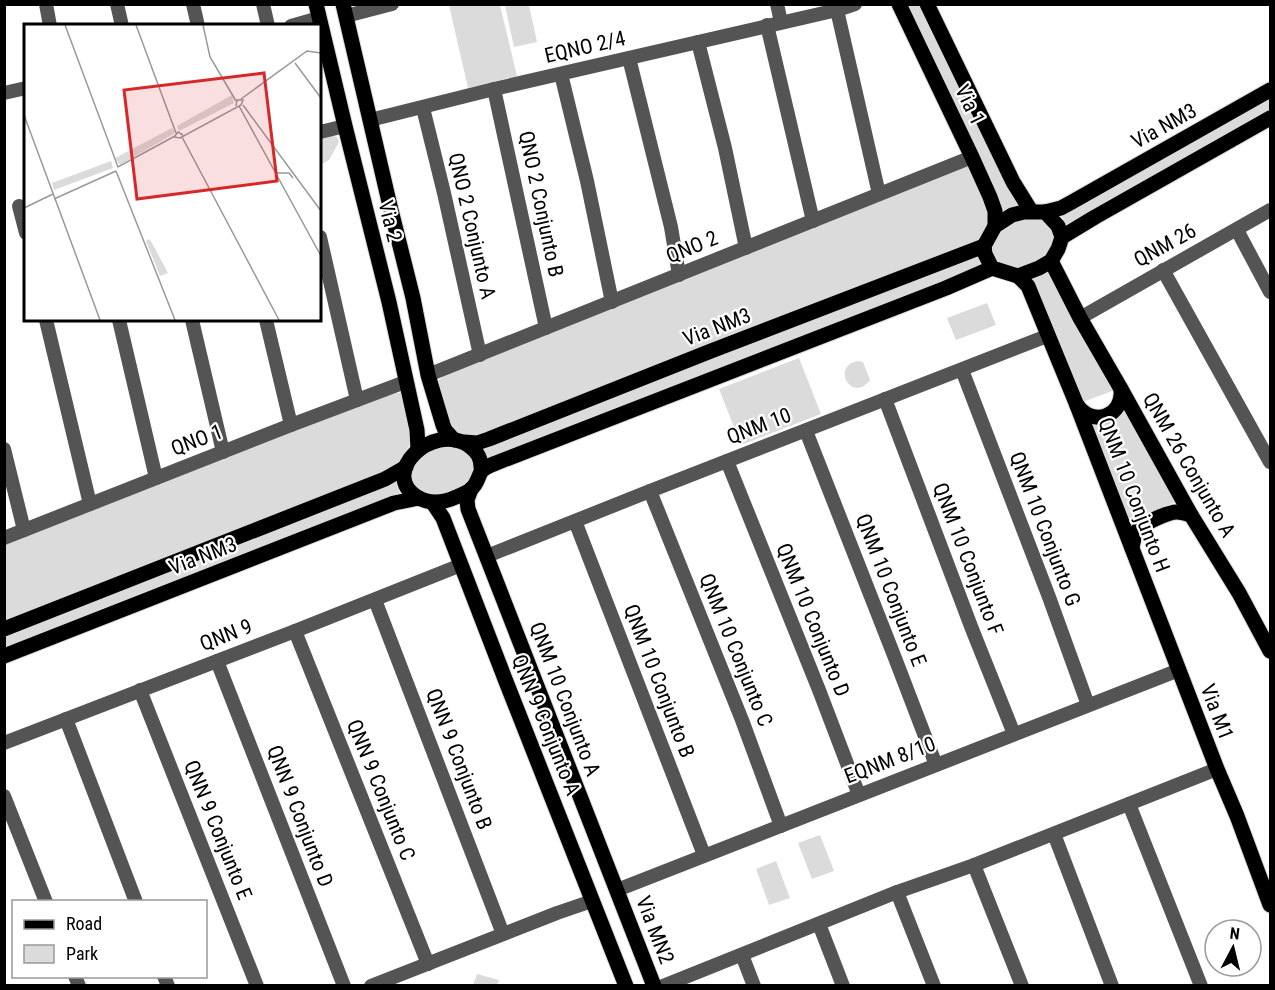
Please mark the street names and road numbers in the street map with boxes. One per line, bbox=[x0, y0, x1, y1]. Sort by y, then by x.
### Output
street label: EQNO 2/4 bbox=[542, 26, 628, 68]
street label: Via 1 bbox=[950, 81, 990, 129]
street label: Via NM3 bbox=[1127, 98, 1201, 154]
street label: QNO 2 Conjunto B bbox=[514, 129, 568, 279]
street label: QNO 2 Conjunto A bbox=[444, 151, 500, 301]
street label: Via 2 bbox=[373, 198, 407, 244]
street label: QNM 26 bbox=[1130, 218, 1200, 272]
street label: QNO 2 bbox=[663, 226, 721, 268]
street label: Via NM3 bbox=[680, 303, 754, 351]
street label: QNM 26 Conjunto A bbox=[1138, 388, 1240, 542]
street label: QNM 10 bbox=[723, 403, 795, 449]
street label: QNM 10 Conjunto H bbox=[1093, 414, 1175, 576]
street label: QNO 1 bbox=[168, 419, 226, 461]
street label: QNM 10 Conjunto G bbox=[1005, 448, 1085, 610]
street label: QNM 10 Conjunto F bbox=[928, 480, 1008, 638]
street label: QNM 10 Conjunto E bbox=[851, 510, 931, 670]
street label: Via NM3 bbox=[166, 532, 240, 580]
street label: QNM 10 Conjunto D bbox=[771, 540, 855, 700]
street label: QNM 10 Conjunto C bbox=[694, 570, 778, 730]
street label: QNM 10 Conjunto B bbox=[619, 601, 699, 761]
street label: QNN 9 bbox=[197, 614, 255, 656]
street label: QNM 10 Conjunto A bbox=[525, 619, 605, 779]
street label: QNN 9 Conjunto A bbox=[507, 651, 585, 799]
street label: Via M1 bbox=[1195, 681, 1239, 743]
street label: QNN 9 Conjunto B bbox=[421, 685, 497, 833]
street label: QNN 9 Conjunto C bbox=[342, 716, 420, 864]
street label: EQNM 8/10 bbox=[841, 732, 939, 788]
street label: QNN 9 Conjunto D bbox=[262, 742, 338, 890]
street label: QNN 9 Conjunto E bbox=[179, 757, 257, 903]
street label: Via MN2 bbox=[631, 893, 679, 967]

